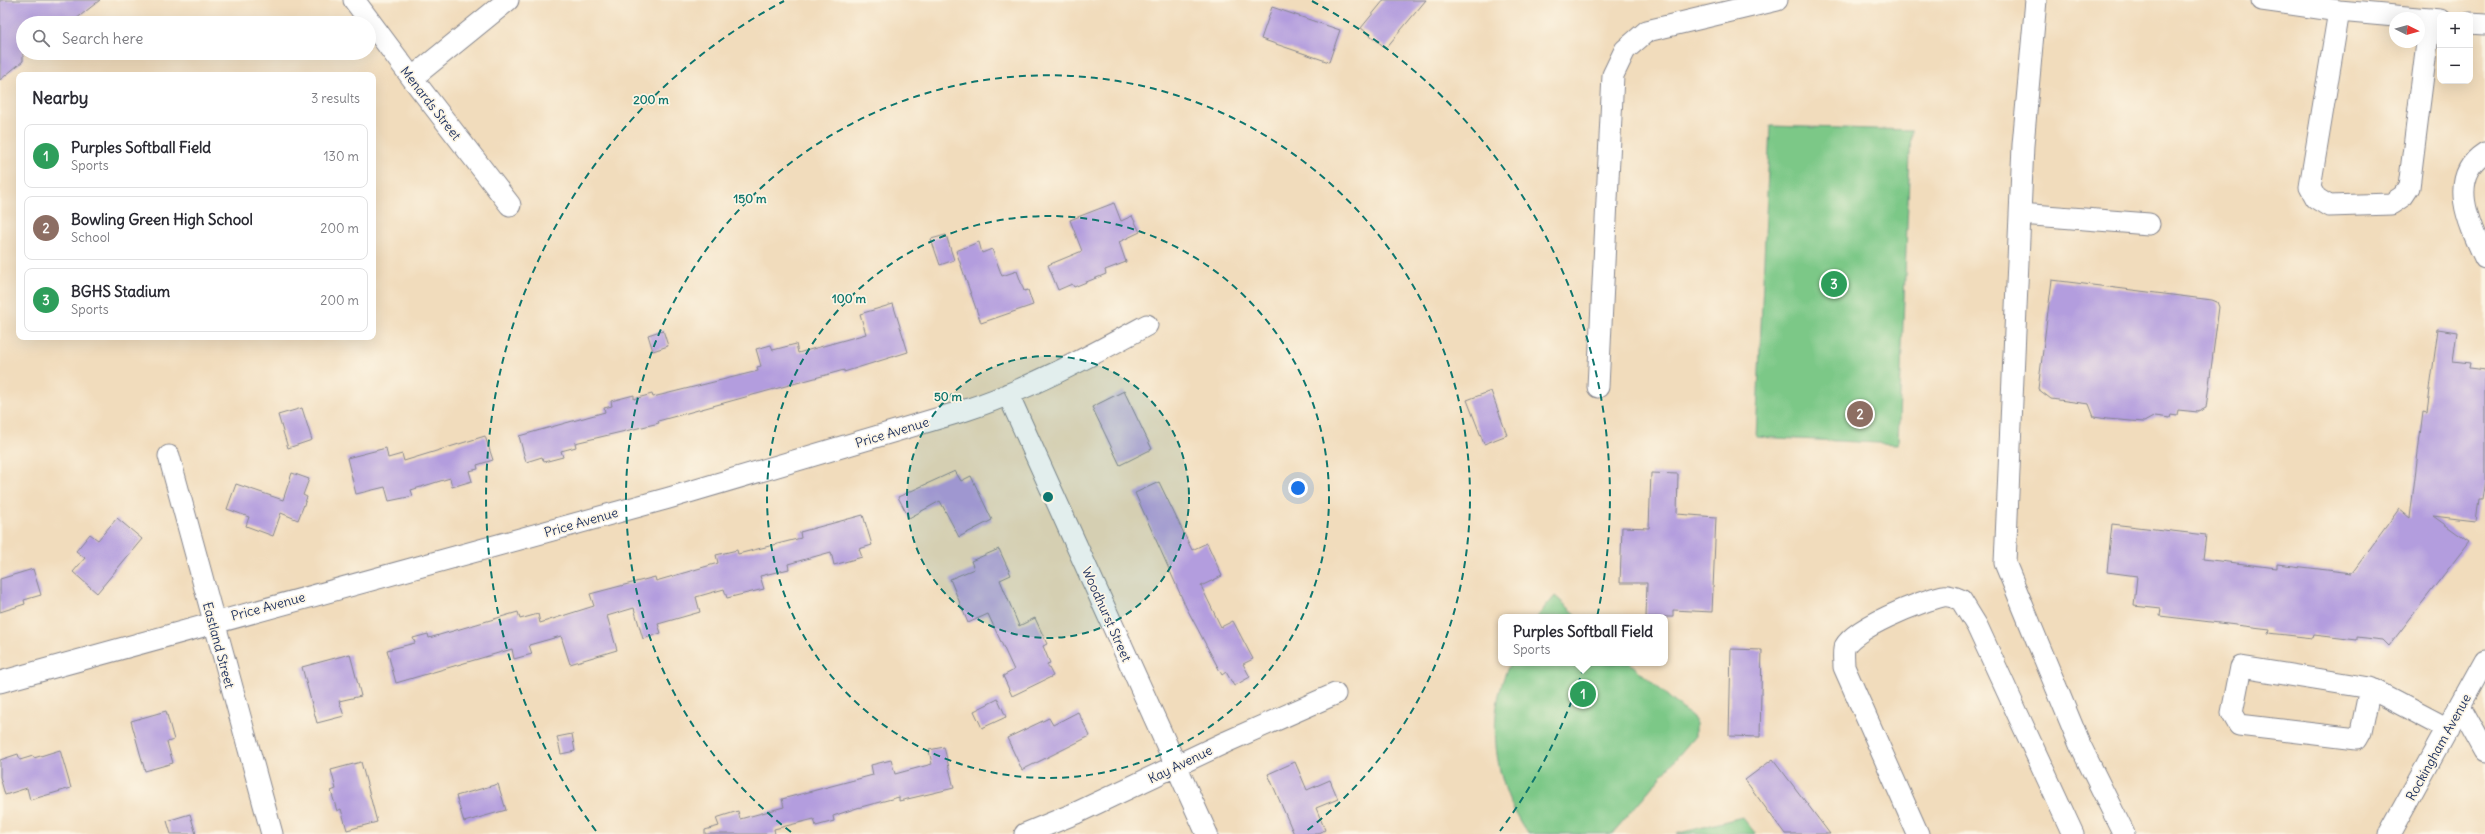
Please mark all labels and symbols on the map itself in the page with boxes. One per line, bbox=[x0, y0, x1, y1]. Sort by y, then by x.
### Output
north arrow bbox=[2389, 12, 2425, 48]
street label: Menards Street bbox=[397, 63, 465, 144]
text: 200 m bbox=[633, 92, 669, 107]
text: 150 m bbox=[734, 191, 767, 206]
pin: 3 bbox=[1821, 269, 1847, 299]
text: 100 m bbox=[832, 291, 866, 306]
text: 50 m bbox=[934, 389, 963, 404]
pin: 2 bbox=[1847, 399, 1873, 429]
street label: Price Avenue bbox=[853, 413, 931, 452]
your location bbox=[1288, 478, 1308, 498]
centre of rings bbox=[1041, 490, 1055, 504]
street label: Price Avenue bbox=[542, 504, 620, 541]
street label: Woodhurst Street bbox=[1078, 564, 1135, 665]
street label: Price Avenue bbox=[229, 588, 307, 625]
street label: Eastland Street bbox=[199, 600, 238, 691]
pin: 1 bbox=[1570, 679, 1596, 709]
street label: Rockingham Avenue bbox=[2402, 691, 2475, 804]
street label: Kay Avenue bbox=[1145, 742, 1215, 787]

